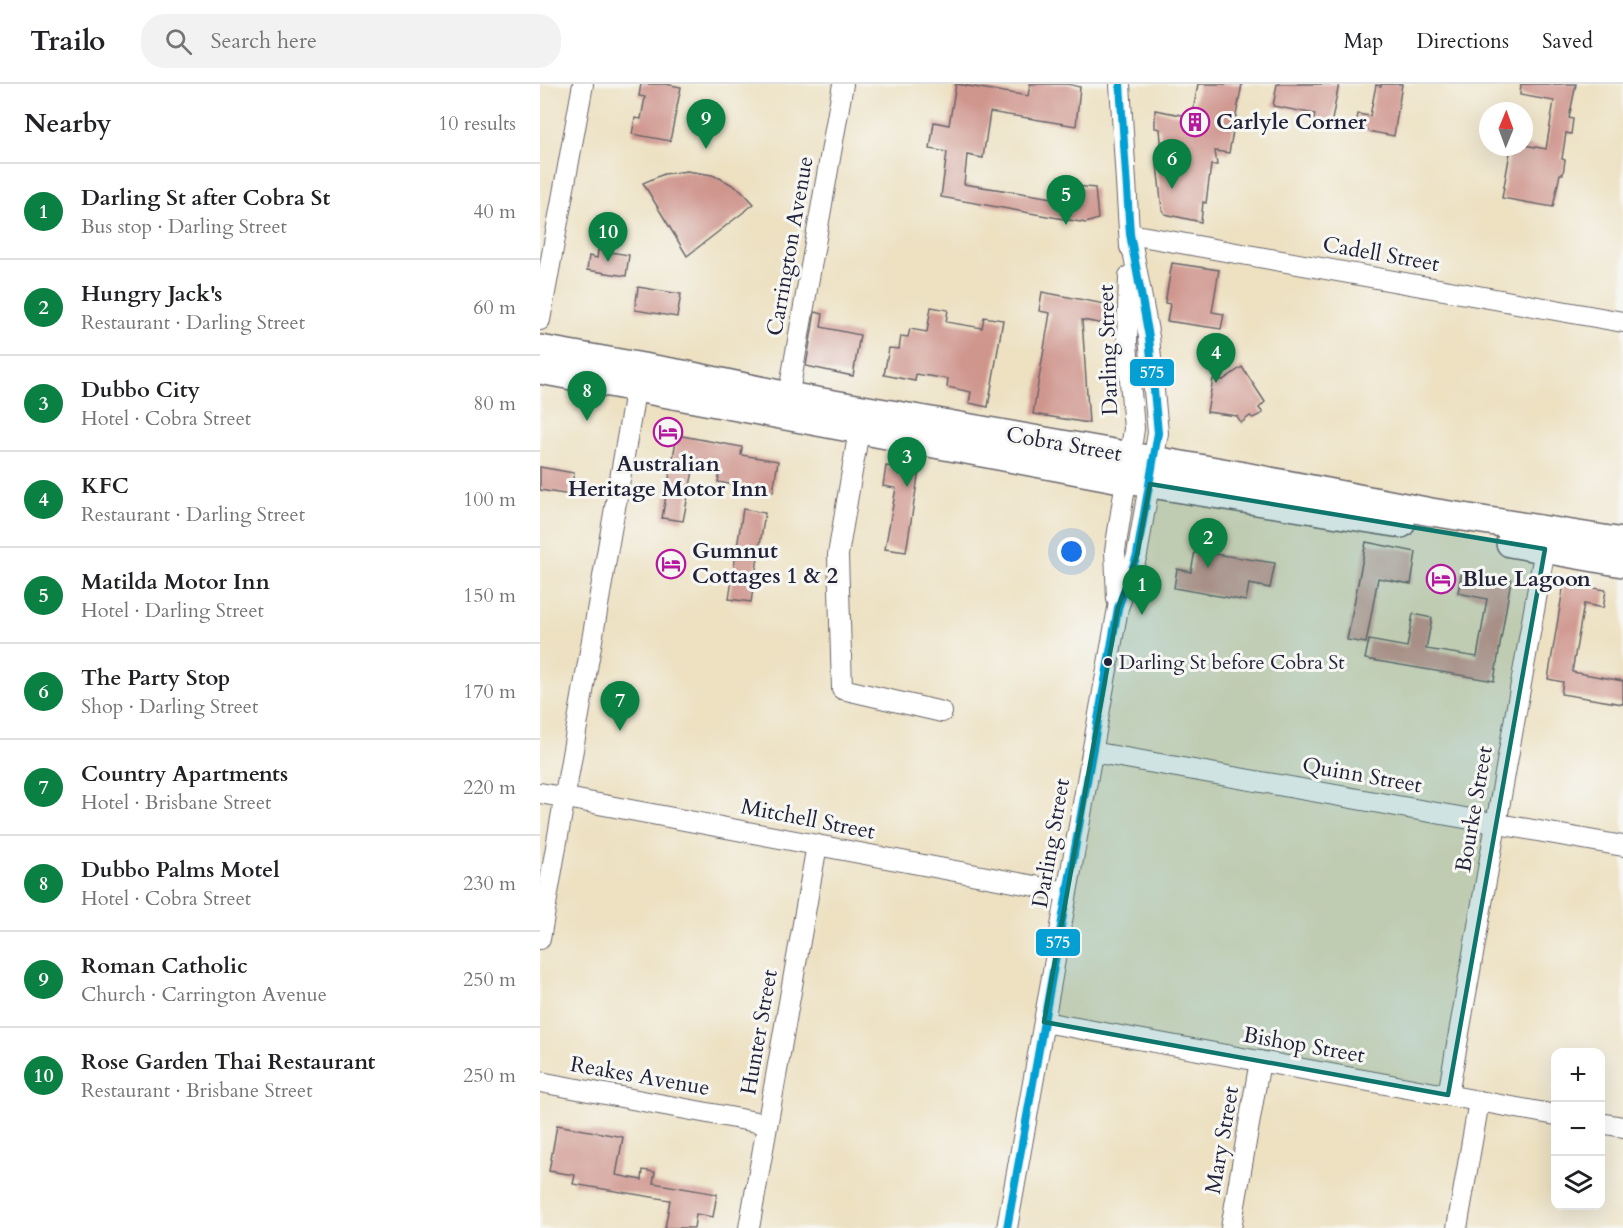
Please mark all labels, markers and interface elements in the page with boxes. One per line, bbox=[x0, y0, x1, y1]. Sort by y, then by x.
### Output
search box bbox=[141, 14, 561, 68]
text: Trailo bbox=[30, 22, 105, 60]
icon: search bbox=[162, 25, 195, 58]
text: Search here bbox=[210, 26, 317, 56]
text: Map bbox=[1343, 27, 1383, 56]
text: Directions bbox=[1416, 27, 1509, 56]
text: Saved bbox=[1542, 27, 1593, 56]
pin: 9 bbox=[686, 100, 726, 149]
north arrow bbox=[1479, 102, 1533, 156]
text: Nearby bbox=[24, 106, 112, 141]
building icon: Carlyle Corner bbox=[1179, 106, 1211, 138]
place label: Carlyle Corner bbox=[1216, 107, 1367, 137]
text: 10 results bbox=[438, 110, 516, 137]
pin: 6 bbox=[1152, 140, 1192, 189]
street label: Carrington Avenue bbox=[759, 154, 821, 338]
pin: 5 bbox=[1046, 176, 1086, 225]
text: Darling St after Cobra St bbox=[81, 183, 330, 213]
text: 1 bbox=[38, 198, 49, 225]
text: 40 m bbox=[473, 198, 516, 225]
pin: 10 bbox=[588, 212, 628, 262]
text: Bus stop · Darling Street bbox=[81, 213, 287, 240]
street label: Cadell Street bbox=[1320, 229, 1442, 279]
text: Hungry Jack's bbox=[81, 279, 222, 309]
street label: Darling Street bbox=[1091, 284, 1125, 416]
text: 2 bbox=[38, 294, 49, 321]
text: 60 m bbox=[473, 294, 516, 321]
text: Restaurant · Darling Street bbox=[81, 309, 305, 336]
pin: 4 bbox=[1196, 334, 1236, 383]
line badge: 575 bbox=[1129, 358, 1175, 387]
text: 575 bbox=[1140, 362, 1164, 384]
pin: 8 bbox=[568, 372, 606, 421]
text: Dubbo City bbox=[81, 375, 200, 405]
text: 3 bbox=[38, 390, 49, 417]
text: 80 m bbox=[473, 390, 516, 417]
text: Hotel · Cobra Street bbox=[81, 405, 251, 432]
hotel icon: Australian Heritage Motor Inn bbox=[652, 416, 684, 448]
street label: Cobra Street bbox=[1004, 419, 1124, 469]
pin: 3 bbox=[888, 438, 926, 487]
place label: Australian Heritage Motor Inn bbox=[568, 449, 768, 504]
text: KFC bbox=[81, 471, 129, 501]
text: 4 bbox=[38, 486, 49, 513]
text: 100 m bbox=[463, 486, 516, 513]
text: Restaurant · Darling Street bbox=[81, 501, 305, 528]
pin: 2 bbox=[1188, 518, 1228, 568]
place label: Gumnut Cottages 1 & 2 bbox=[692, 536, 838, 591]
your location bbox=[1057, 537, 1086, 566]
hotel icon: Gumnut Cottages 1 & 2 bbox=[655, 548, 687, 580]
hotel icon: Blue Lagoon bbox=[1425, 563, 1457, 595]
place label: Blue Lagoon bbox=[1462, 564, 1591, 594]
pin: 1 bbox=[1122, 566, 1162, 615]
text: Matilda Motor Inn bbox=[81, 567, 270, 597]
text: 5 bbox=[38, 582, 49, 609]
text: 150 m bbox=[463, 582, 516, 609]
text: Hotel · Darling Street bbox=[81, 597, 264, 624]
place label: Darling St before Cobra St bbox=[1119, 649, 1345, 676]
marker: Darling St before Cobra St bbox=[1102, 656, 1114, 668]
text: The Party Stop bbox=[81, 663, 230, 693]
text: 6 bbox=[38, 678, 49, 705]
text: 170 m bbox=[463, 678, 516, 705]
pin: 7 bbox=[600, 682, 640, 731]
text: Shop · Darling Street bbox=[81, 693, 258, 720]
street label: Bourke Street bbox=[1448, 744, 1500, 874]
street label: Quinn Street bbox=[1300, 750, 1424, 800]
text: Country Apartments bbox=[81, 759, 288, 789]
text: 7 bbox=[38, 774, 49, 801]
text: 220 m bbox=[463, 774, 516, 801]
street label: Darling Street bbox=[1025, 776, 1077, 910]
text: Hotel · Brisbane Street bbox=[81, 789, 271, 816]
street label: Mitchell Street bbox=[738, 791, 878, 847]
text: Dubbo Palms Motel bbox=[81, 855, 280, 885]
text: 8 bbox=[38, 870, 49, 897]
text: 230 m bbox=[463, 870, 516, 897]
text: Hotel · Cobra Street bbox=[81, 885, 251, 912]
line badge: 575 bbox=[1035, 928, 1081, 957]
text: 575 bbox=[1046, 932, 1070, 954]
text: Roman Catholic bbox=[81, 951, 248, 981]
text: 9 bbox=[38, 966, 49, 993]
text: 250 m bbox=[463, 966, 516, 993]
street label: Hunter Street bbox=[733, 967, 785, 1097]
text: Church · Carrington Avenue bbox=[81, 981, 327, 1008]
street label: Bishop Street bbox=[1241, 1020, 1367, 1070]
text: Rose Garden Thai Restaurant bbox=[81, 1047, 375, 1077]
map controls bbox=[1551, 1048, 1605, 1210]
button: + bbox=[1551, 1048, 1605, 1102]
street label: Reakes Avenue bbox=[568, 1049, 712, 1103]
text: 10 bbox=[33, 1062, 54, 1089]
text: 250 m bbox=[463, 1062, 516, 1089]
text: Restaurant · Brisbane Street bbox=[81, 1077, 313, 1104]
street label: Mary Street bbox=[1198, 1084, 1246, 1196]
button: − bbox=[1551, 1102, 1605, 1156]
button: layers bbox=[1551, 1156, 1605, 1210]

